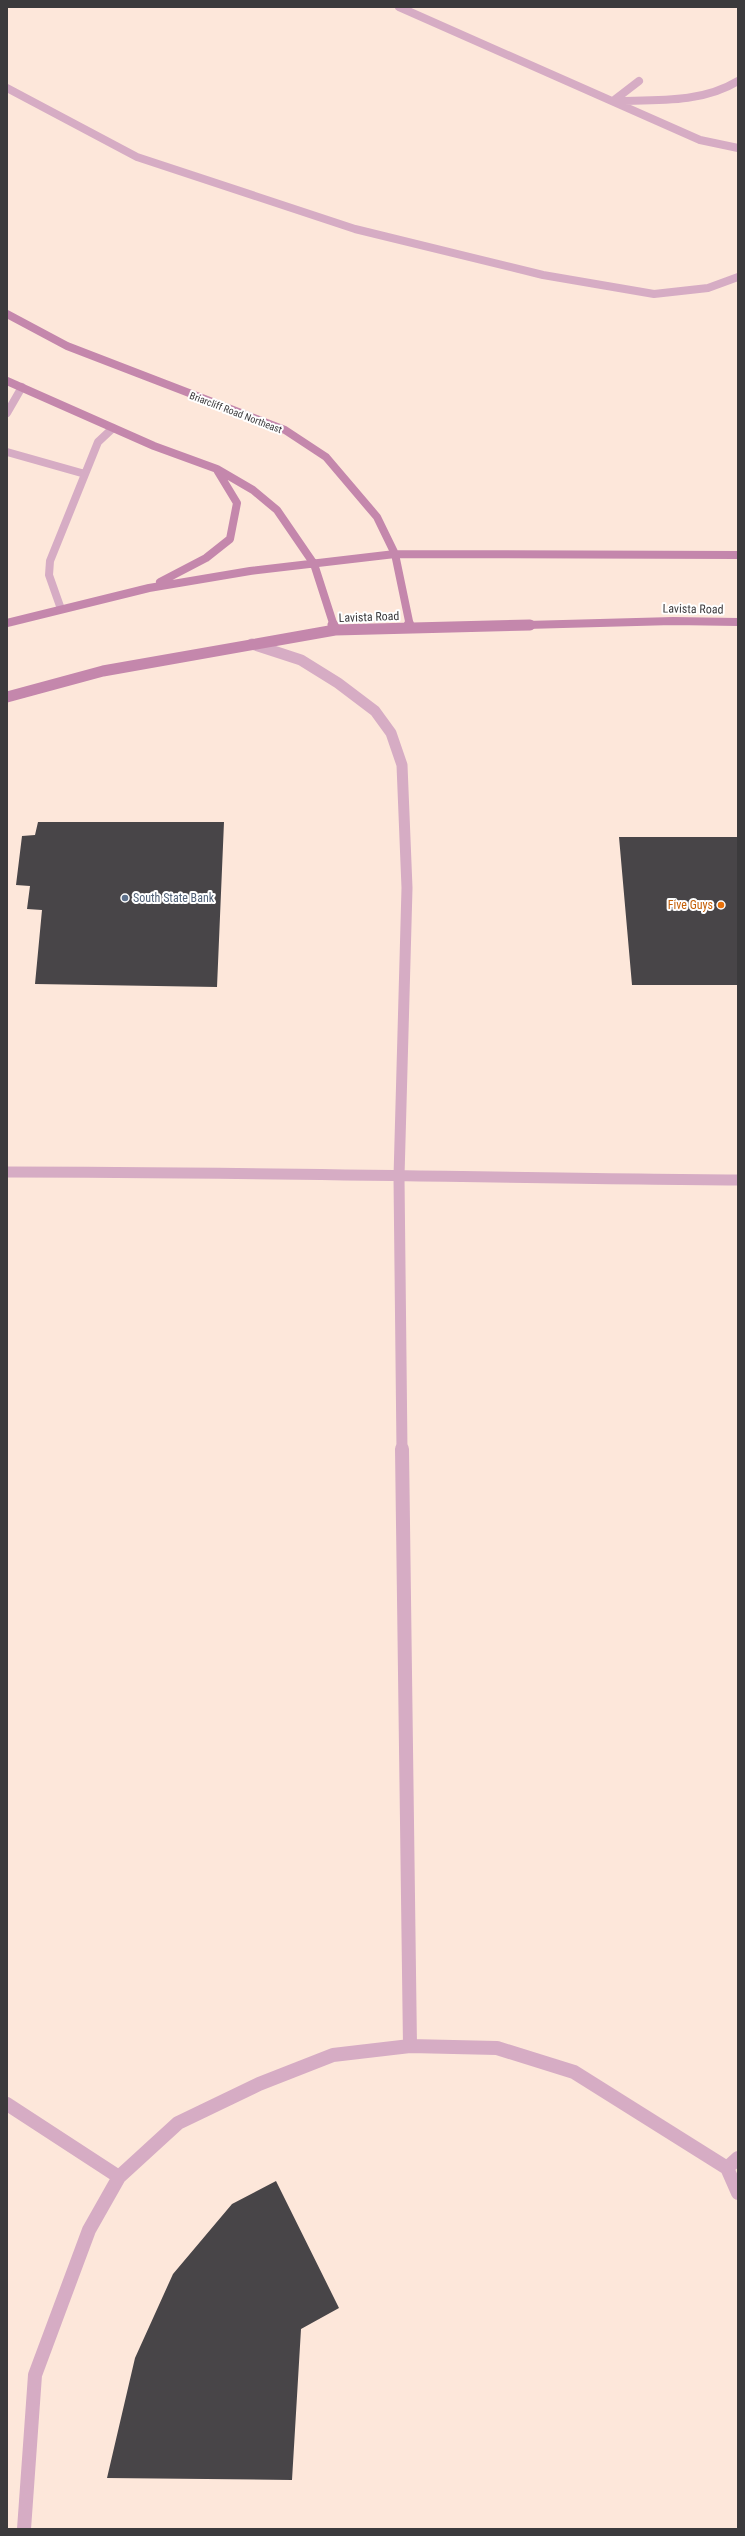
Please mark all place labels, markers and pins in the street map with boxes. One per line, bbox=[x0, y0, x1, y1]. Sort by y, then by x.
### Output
place label: South State Bank bbox=[133, 891, 215, 905]
marker: South State Bank bbox=[120, 893, 130, 903]
place label: Five Guys bbox=[668, 898, 713, 912]
marker: Five Guys bbox=[716, 900, 726, 910]

